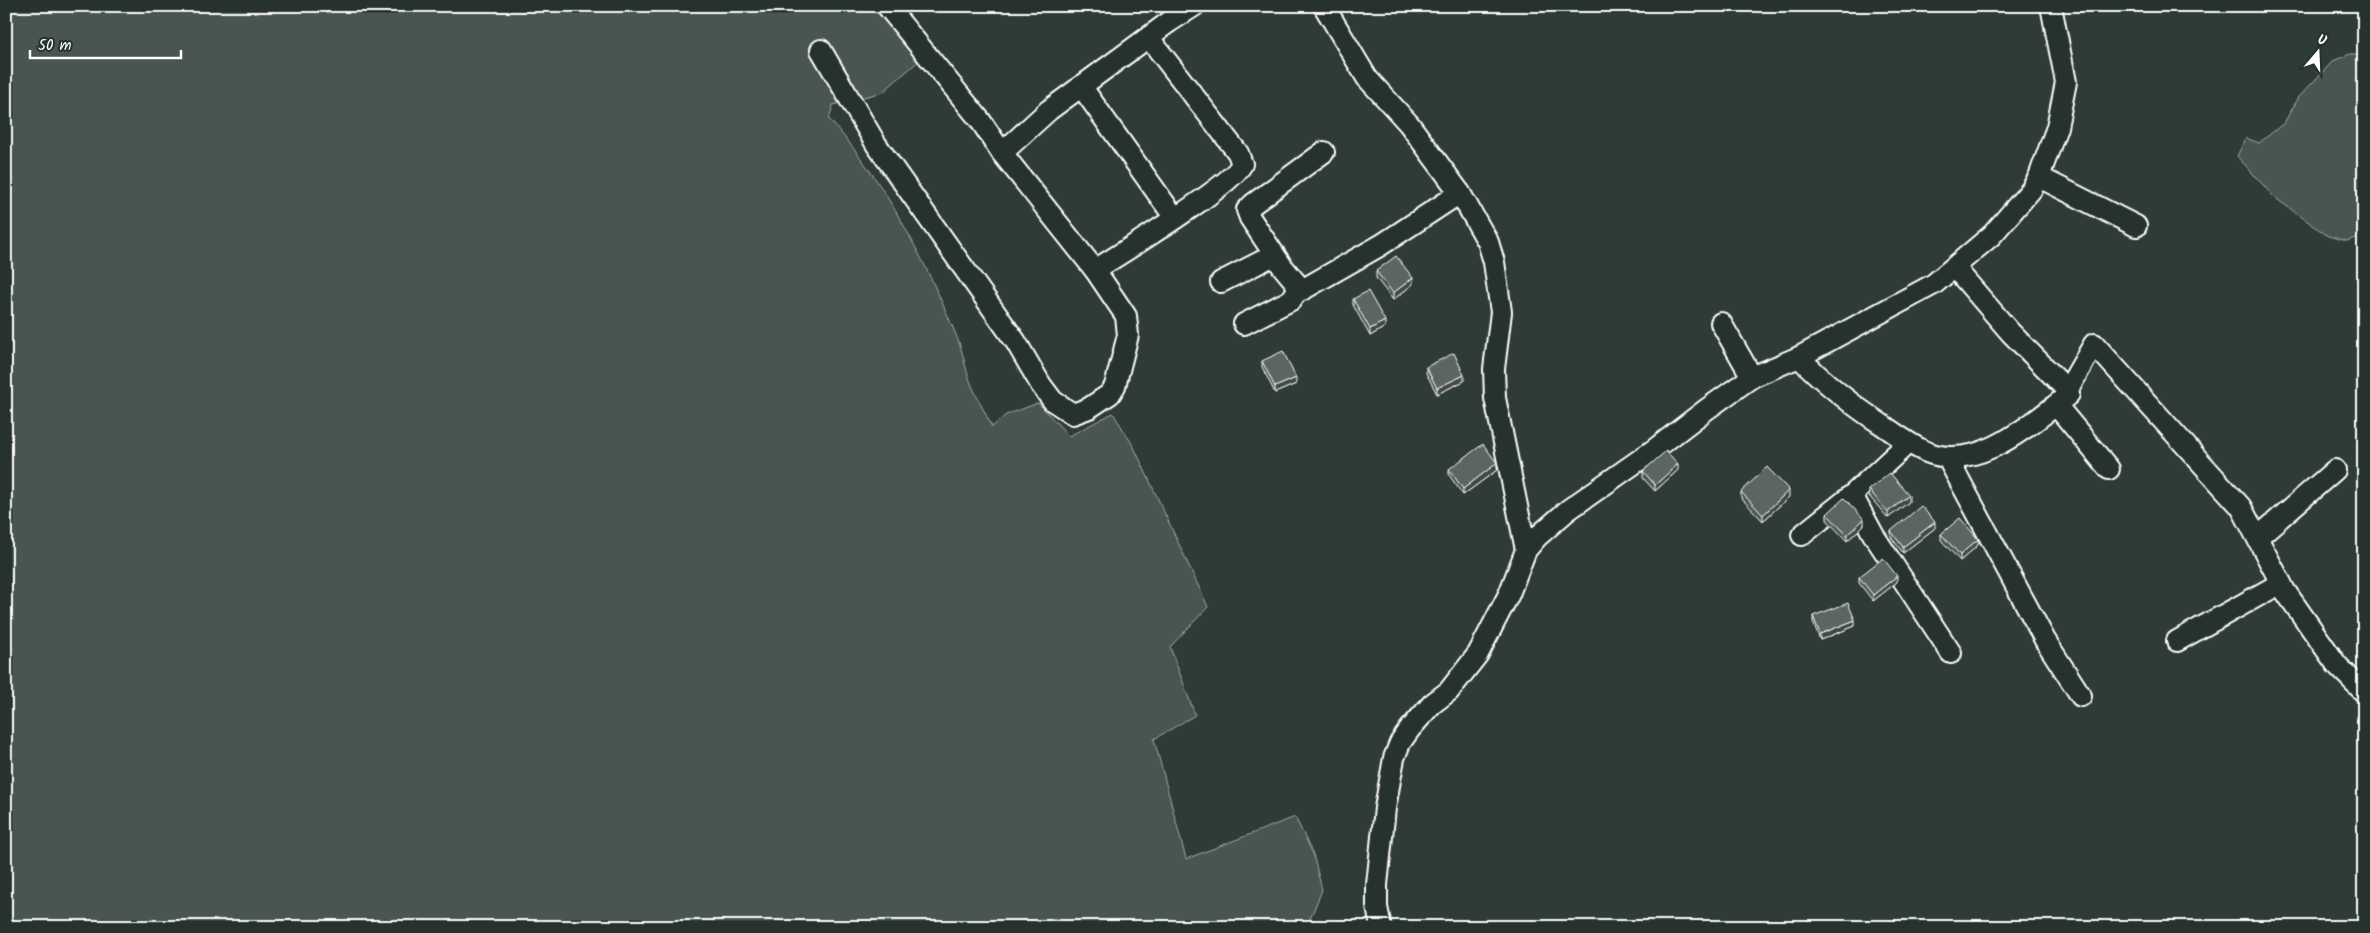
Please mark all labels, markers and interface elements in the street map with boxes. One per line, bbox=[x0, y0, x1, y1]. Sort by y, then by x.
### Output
scale bar bbox=[30, 28, 181, 60]
north arrow bbox=[2292, 28, 2342, 78]
text: U bbox=[2314, 29, 2330, 53]
text: 50 m bbox=[38, 34, 72, 58]

